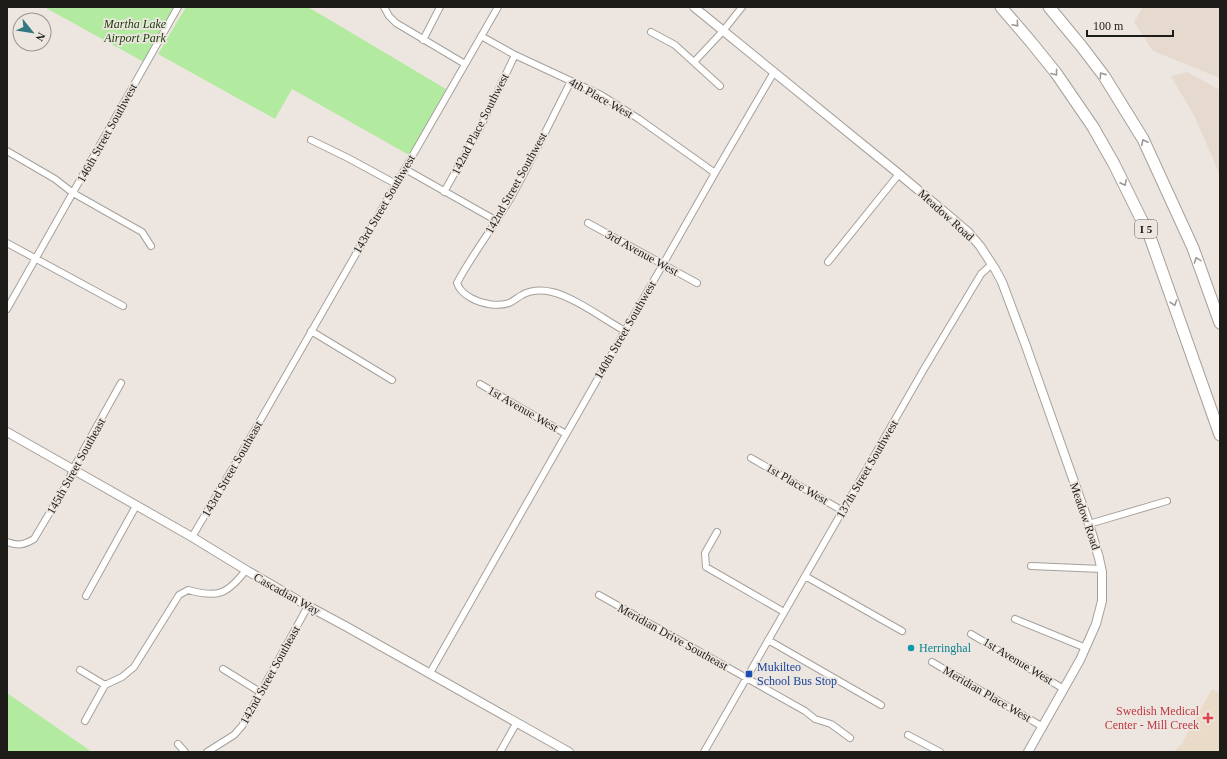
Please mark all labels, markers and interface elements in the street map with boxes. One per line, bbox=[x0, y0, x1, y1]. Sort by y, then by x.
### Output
north arrow bbox=[12, 12, 52, 52]
scale bar bbox=[1087, 12, 1173, 38]
park label: Martha Lake Airport Park bbox=[103, 17, 167, 45]
text: 100 m bbox=[1093, 19, 1124, 33]
one-way arrow bbox=[1012, 20, 1019, 27]
text: N bbox=[33, 31, 48, 43]
one-way arrow bbox=[1051, 68, 1058, 75]
street label: 142nd Place Southwest bbox=[448, 70, 512, 177]
one-way arrow bbox=[1100, 72, 1107, 79]
street label: 4th Place West bbox=[567, 75, 636, 122]
street label: 146th Street Southwest bbox=[74, 80, 140, 185]
street label: 142nd Street Southwest bbox=[482, 129, 550, 236]
one-way arrow bbox=[1141, 138, 1149, 146]
street label: 143rd Street Southwest bbox=[350, 151, 418, 256]
one-way arrow bbox=[1119, 179, 1127, 186]
street label: Meadow Road bbox=[915, 186, 977, 244]
road number: I 5 bbox=[1135, 220, 1157, 238]
street label: 3rd Avenue West bbox=[603, 227, 681, 279]
one-way arrow bbox=[1193, 257, 1202, 264]
street label: 140th Street Southwest bbox=[591, 278, 659, 382]
one-way arrow bbox=[1169, 299, 1178, 306]
street label: 1st Avenue West bbox=[485, 383, 561, 435]
street label: 145th Street Southeast bbox=[44, 415, 109, 517]
street label: 137th Street Southwest bbox=[833, 417, 901, 521]
street label: 143rd Street Southeast bbox=[199, 418, 266, 520]
street label: 1st Place West bbox=[763, 461, 831, 508]
street label: Meadow Road bbox=[1067, 480, 1103, 552]
street label: Cascadian Way bbox=[251, 570, 323, 618]
street label: Meridian Drive Southeast bbox=[615, 601, 731, 673]
street label: 142nd Street Southeast bbox=[237, 623, 303, 727]
street label: 1st Avenue West bbox=[980, 635, 1056, 688]
place label: Herringhal bbox=[919, 641, 972, 655]
marker: Herringhal bbox=[906, 643, 916, 653]
place label: Mukilteo School Bus Stop bbox=[757, 660, 837, 688]
street label: Meridian Place West bbox=[940, 663, 1034, 725]
marker: Mukilteo School Bus Stop bbox=[744, 669, 754, 679]
place label: Swedish Medical Center - Mill Creek bbox=[1105, 704, 1200, 732]
marker: Swedish Medical Center - Mill Creek bbox=[1202, 712, 1214, 724]

